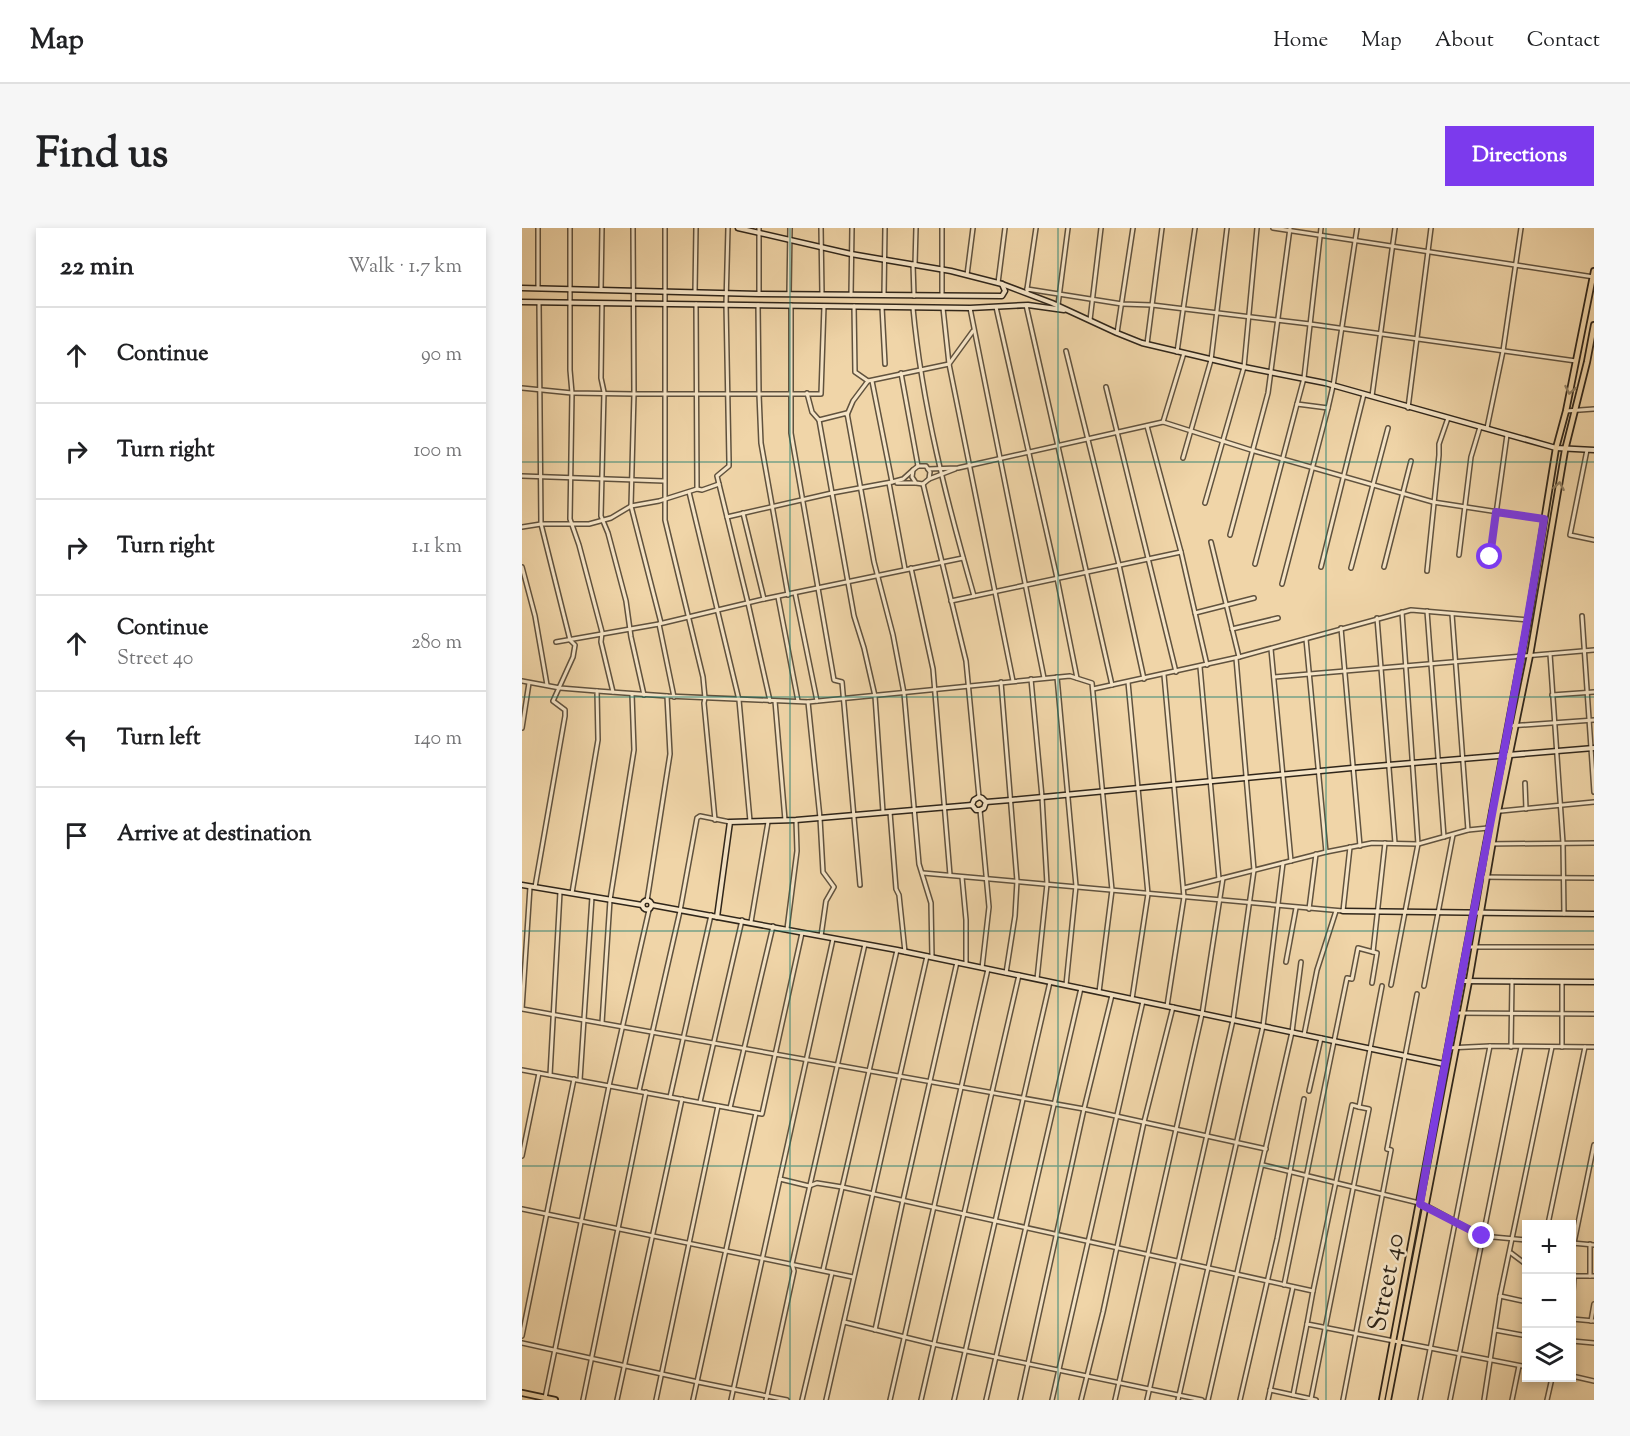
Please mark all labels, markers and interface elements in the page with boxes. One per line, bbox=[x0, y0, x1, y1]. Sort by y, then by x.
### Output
text: Map bbox=[30, 21, 84, 61]
text: Home bbox=[1273, 26, 1328, 56]
text: Map bbox=[1361, 26, 1402, 56]
text: About bbox=[1435, 26, 1494, 56]
text: Contact bbox=[1527, 26, 1600, 56]
text: Find us bbox=[36, 126, 168, 186]
button: Directions bbox=[1445, 126, 1594, 186]
text: 22 min bbox=[60, 249, 134, 286]
text: Walk · 1.7 km bbox=[348, 253, 462, 282]
icon: ahead bbox=[60, 339, 93, 372]
text: Continue bbox=[117, 339, 208, 371]
text: 90 m bbox=[421, 341, 462, 370]
one-way arrow bbox=[1564, 385, 1577, 395]
icon: right bbox=[60, 435, 93, 468]
text: Turn right bbox=[117, 435, 214, 467]
text: 100 m bbox=[413, 437, 462, 466]
one-way arrow bbox=[1552, 481, 1565, 491]
icon: right bbox=[60, 531, 93, 564]
text: Turn right bbox=[117, 531, 214, 563]
text: 1.1 km bbox=[412, 533, 462, 562]
route start bbox=[1476, 543, 1502, 569]
text: Continue bbox=[117, 613, 208, 645]
icon: ahead bbox=[60, 627, 93, 660]
text: 280 m bbox=[411, 629, 462, 658]
text: Street 40 bbox=[117, 645, 193, 674]
icon: left bbox=[60, 723, 93, 756]
text: Turn left bbox=[117, 723, 200, 755]
text: 140 m bbox=[414, 725, 462, 754]
icon: arrive bbox=[60, 819, 93, 852]
text: Arrive at destination bbox=[117, 819, 312, 851]
map controls bbox=[1522, 1220, 1576, 1382]
button: + bbox=[1522, 1220, 1576, 1274]
route end bbox=[1468, 1222, 1494, 1248]
street label: Street 40 bbox=[1360, 1230, 1415, 1335]
button: − bbox=[1522, 1274, 1576, 1328]
button: layers bbox=[1522, 1328, 1576, 1382]

